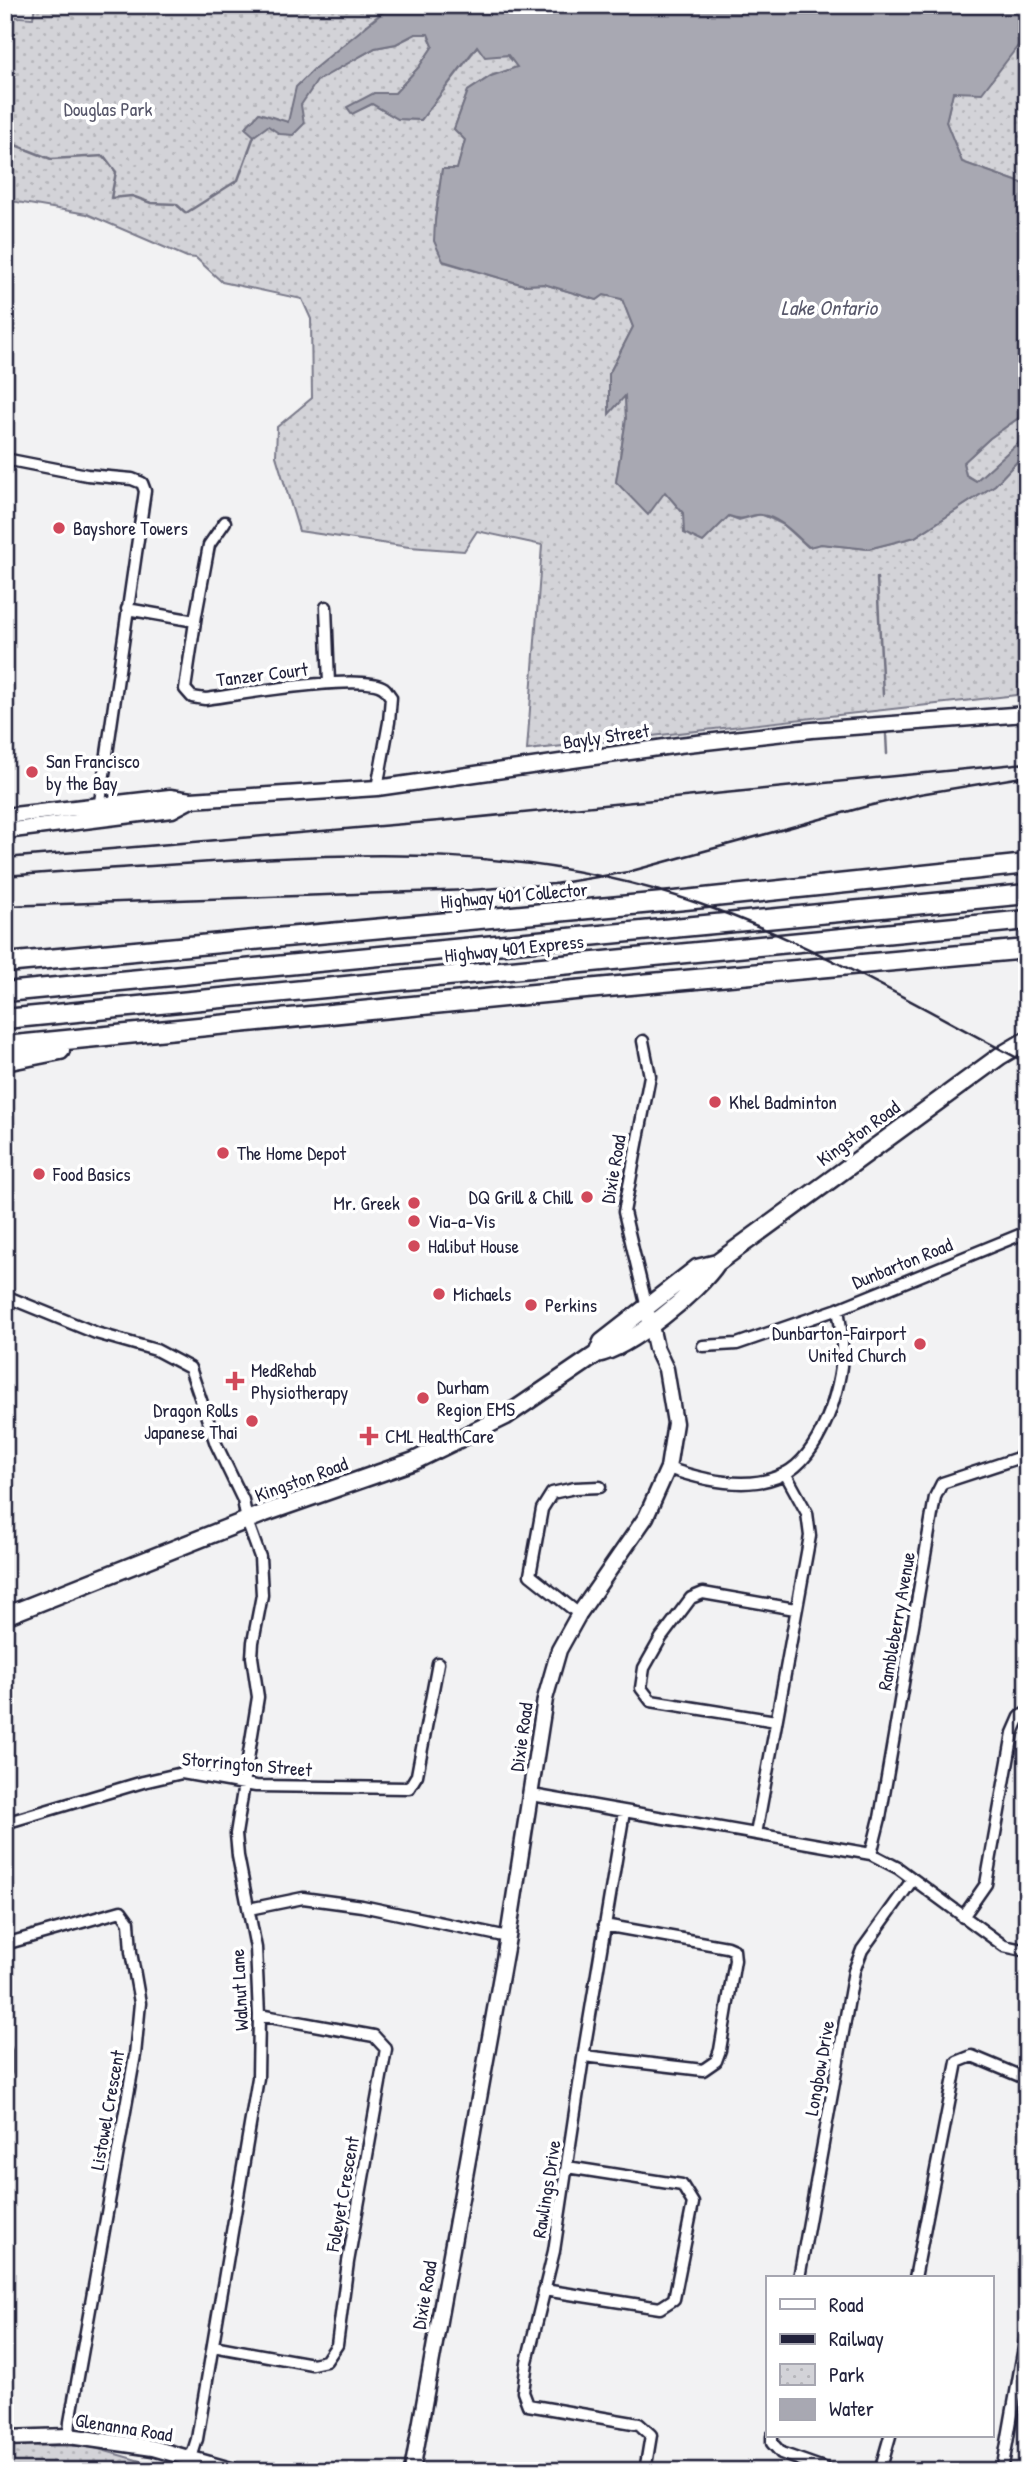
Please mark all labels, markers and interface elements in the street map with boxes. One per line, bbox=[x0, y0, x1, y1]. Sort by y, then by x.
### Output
park label: Douglas Park bbox=[64, 96, 152, 122]
water label: Lake Ontario bbox=[781, 293, 878, 322]
place label: Bayshore Towers bbox=[73, 515, 188, 541]
marker: Bayshore Towers bbox=[51, 520, 67, 536]
street label: Tanzer Court bbox=[215, 655, 310, 692]
street label: Bayly Street bbox=[561, 717, 651, 755]
place label: San Francisco by the Bay bbox=[46, 748, 140, 796]
marker: San Francisco by the Bay bbox=[24, 764, 40, 780]
street label: Highway 401 Collector bbox=[439, 876, 589, 914]
street label: Highway 401 Express bbox=[443, 928, 585, 968]
place label: Khel Badminton bbox=[729, 1089, 837, 1115]
marker: Khel Badminton bbox=[707, 1094, 723, 1110]
street label: Kingston Road bbox=[811, 1094, 905, 1172]
street label: Dixie Road bbox=[594, 1132, 632, 1205]
place label: The Home Depot bbox=[237, 1140, 347, 1166]
marker: The Home Depot bbox=[215, 1145, 231, 1161]
place label: Food Basics bbox=[52, 1161, 131, 1187]
marker: Food Basics bbox=[31, 1166, 47, 1182]
place label: DQ Grill & Chill bbox=[469, 1184, 574, 1210]
marker: DQ Grill & Chill bbox=[579, 1189, 595, 1205]
place label: Mr. Greek bbox=[333, 1190, 400, 1216]
marker: Mr. Greek bbox=[406, 1195, 422, 1211]
place label: Via-a-Vis bbox=[428, 1208, 495, 1234]
marker: Via-a-Vis bbox=[406, 1213, 422, 1229]
street label: Dunbarton Road bbox=[848, 1231, 957, 1295]
place label: Halibut House bbox=[428, 1233, 519, 1259]
marker: Halibut House bbox=[406, 1238, 422, 1254]
place label: Michaels bbox=[453, 1281, 511, 1307]
marker: Michaels bbox=[431, 1286, 447, 1302]
place label: Perkins bbox=[545, 1292, 597, 1318]
marker: Perkins bbox=[523, 1297, 539, 1313]
place label: Dunbarton-Fairport United Church bbox=[772, 1320, 906, 1368]
marker: Dunbarton-Fairport United Church bbox=[912, 1336, 928, 1352]
place label: MedRehab Physiotherapy bbox=[251, 1357, 348, 1405]
marker: MedRehab Physiotherapy bbox=[225, 1371, 245, 1391]
place label: Durham Region EMS bbox=[437, 1374, 515, 1422]
marker: Durham Region EMS bbox=[415, 1390, 431, 1406]
place label: Dragon Rolls Japanese Thai bbox=[144, 1397, 238, 1445]
marker: Dragon Rolls Japanese Thai bbox=[244, 1413, 260, 1429]
place label: CML HealthCare bbox=[385, 1423, 495, 1449]
marker: CML HealthCare bbox=[359, 1426, 379, 1446]
street label: Kingston Road bbox=[251, 1450, 352, 1508]
street label: Rambleberry Avenue bbox=[871, 1549, 921, 1692]
street label: Dixie Road bbox=[503, 1700, 539, 1773]
street label: Storrington Street bbox=[181, 1745, 313, 1783]
street label: Walnut Lane bbox=[224, 1948, 254, 2032]
street label: Longbow Drive bbox=[798, 2018, 840, 2118]
street label: Listowel Crescent bbox=[84, 2048, 130, 2172]
street label: Foleyet Crescent bbox=[319, 2134, 365, 2255]
street label: Rawlings Drive bbox=[525, 2138, 567, 2240]
street label: Dixie Road bbox=[405, 2258, 443, 2331]
legend bbox=[766, 2276, 993, 2438]
text: Road bbox=[829, 2290, 863, 2319]
text: Railway bbox=[829, 2324, 884, 2353]
text: Park bbox=[829, 2360, 864, 2389]
text: Water bbox=[829, 2394, 874, 2423]
street label: Glenanna Road bbox=[74, 2407, 175, 2448]

